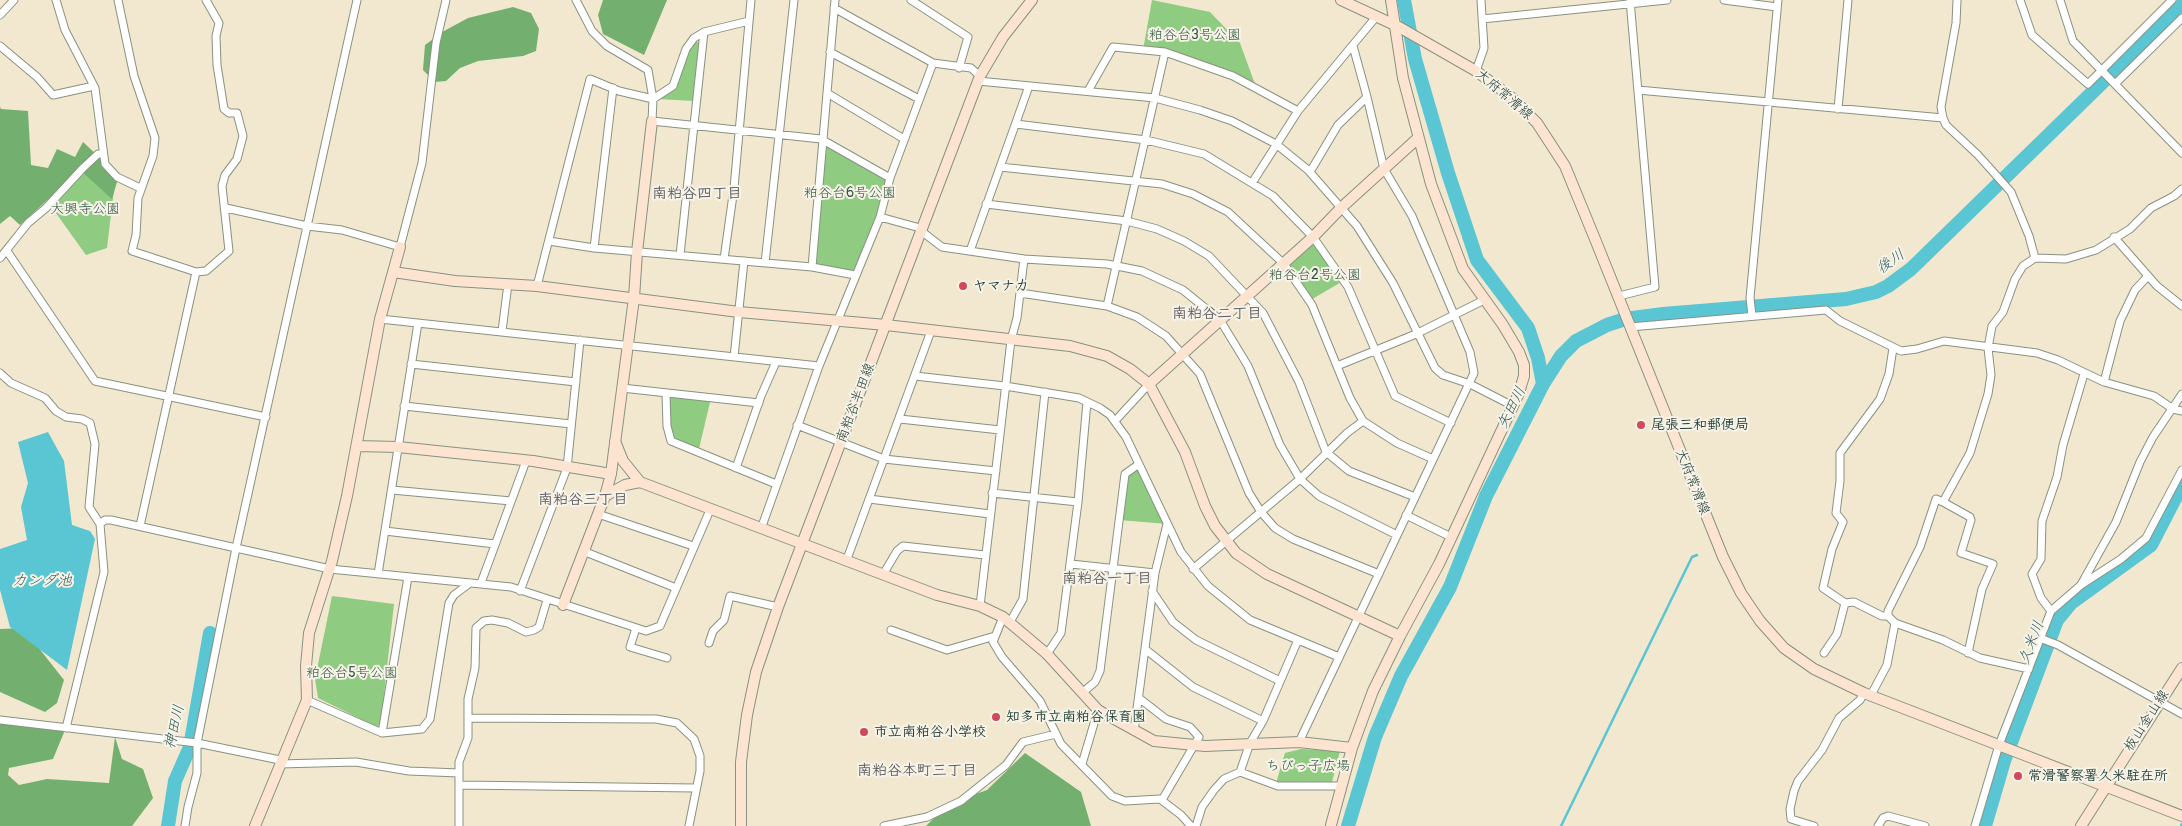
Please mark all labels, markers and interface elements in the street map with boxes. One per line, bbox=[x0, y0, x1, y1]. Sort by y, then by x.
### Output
park label: 粕谷台3号公園 bbox=[1149, 27, 1241, 43]
street label: 大府常滑線 bbox=[1472, 66, 1536, 124]
district label: 南粕谷四丁目 bbox=[652, 185, 742, 203]
park label: 粕谷台6号公園 bbox=[804, 185, 896, 201]
park label: 大興寺公園 bbox=[50, 201, 120, 217]
water label: 後川 bbox=[1874, 246, 1908, 278]
park label: 粕谷台2号公園 bbox=[1269, 267, 1361, 283]
place label: ヤマナカ bbox=[973, 278, 1029, 294]
marker: ヤマナカ bbox=[957, 280, 969, 292]
district label: 南粕谷二丁目 bbox=[1172, 305, 1262, 323]
street label: 南粕谷半田線 bbox=[833, 361, 879, 445]
water label: 矢田川 bbox=[1494, 384, 1530, 432]
place label: 尾張三和郵便局 bbox=[1651, 417, 1749, 433]
marker: 尾張三和郵便局 bbox=[1635, 419, 1647, 431]
street label: 大府常滑線 bbox=[1671, 446, 1713, 518]
district label: 南粕谷三丁目 bbox=[538, 491, 628, 509]
district label: 南粕谷一丁目 bbox=[1062, 570, 1152, 588]
water label: カンダ池 bbox=[12, 572, 72, 590]
water label: 久米川 bbox=[2016, 619, 2048, 667]
park label: 粕谷台5号公園 bbox=[306, 665, 398, 681]
street label: 板山金山線 bbox=[2121, 687, 2173, 755]
water label: 神田川 bbox=[161, 703, 189, 751]
place label: 知多市立南粕谷保育園 bbox=[1006, 709, 1146, 725]
marker: 知多市立南粕谷保育園 bbox=[990, 711, 1002, 723]
place label: 市立南粕谷小学校 bbox=[874, 724, 986, 740]
marker: 市立南粕谷小学校 bbox=[858, 726, 870, 738]
park label: ちびっ子広場 bbox=[1266, 758, 1350, 774]
district label: 南粕谷本町三丁目 bbox=[857, 762, 977, 780]
place label: 常滑警察署久米駐在所 bbox=[2028, 768, 2168, 784]
marker: 常滑警察署久米駐在所 bbox=[2012, 770, 2024, 782]

